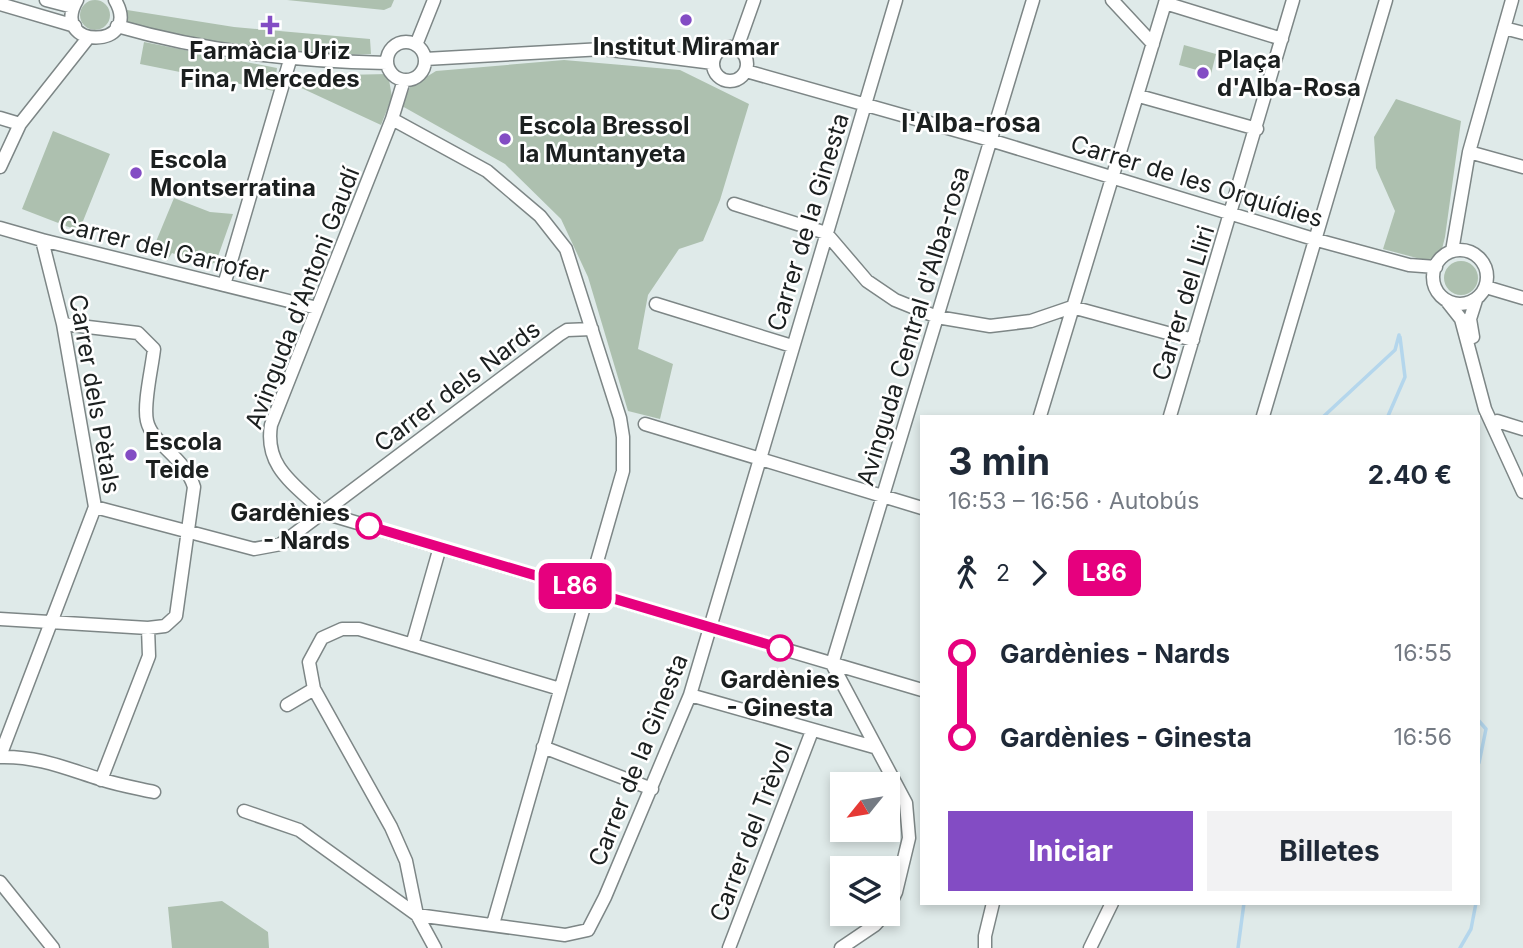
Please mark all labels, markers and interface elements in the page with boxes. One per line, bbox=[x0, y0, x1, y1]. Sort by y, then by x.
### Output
marker: Institut Miramar bbox=[678, 12, 694, 28]
marker: Farmàcia Uriz Fina, Mercedes bbox=[262, 17, 278, 33]
place label: Institut Miramar bbox=[593, 32, 779, 61]
place label: Farmàcia Uriz Fina, Mercedes bbox=[180, 36, 360, 93]
place label: Plaça d'Alba-Rosa bbox=[1217, 45, 1361, 102]
marker: Plaça d'Alba-Rosa bbox=[1195, 65, 1211, 81]
district label: l'Alba-rosa bbox=[901, 107, 1041, 138]
street label: Carrer de la Ginesta bbox=[761, 110, 855, 334]
place label: Escola Bressol la Muntanyeta bbox=[519, 111, 689, 168]
street label: Carrer de les Orquídies bbox=[1067, 129, 1327, 233]
marker: Escola Bressol la Muntanyeta bbox=[497, 131, 513, 147]
place label: Escola Montserratina bbox=[150, 145, 316, 202]
street label: Avinguda d'Antoni Gaudí bbox=[239, 163, 365, 433]
street label: Avinguda Central d'Alba-rosa bbox=[851, 163, 975, 489]
marker: Escola Montserratina bbox=[128, 165, 144, 181]
street label: Carrer del Garrofer bbox=[56, 209, 272, 289]
street label: Carrer del Lliri bbox=[1146, 222, 1220, 384]
street label: Carrer dels Pètals bbox=[63, 292, 127, 496]
street label: Carrer dels Nards bbox=[368, 314, 546, 458]
place label: Escola Teide bbox=[145, 427, 222, 484]
text: 3 min bbox=[948, 438, 1050, 484]
marker: Escola Teide bbox=[123, 447, 139, 463]
text: 2.40 € bbox=[1368, 459, 1452, 490]
text: 16:53 – 16:56 · Autobús bbox=[948, 487, 1199, 515]
place label: Gardènies - Nards bbox=[230, 498, 350, 555]
marker: Gardènies - Nards bbox=[356, 513, 382, 539]
icon: walk bbox=[948, 554, 986, 592]
icon: forward bbox=[1020, 554, 1058, 592]
text: L86 bbox=[1082, 558, 1127, 587]
text: 2 bbox=[996, 559, 1010, 587]
line badge: L86 bbox=[535, 563, 615, 609]
text: L86 bbox=[553, 571, 597, 600]
marker: Gardènies - Ginesta bbox=[767, 635, 793, 661]
text: Gardènies - Nards bbox=[1000, 638, 1230, 669]
text: 16:55 bbox=[1394, 639, 1452, 667]
street label: Carrer de la Ginesta bbox=[582, 650, 694, 870]
place label: Gardènies - Ginesta bbox=[720, 665, 840, 722]
text: Gardènies - Ginesta bbox=[1000, 722, 1252, 753]
text: 16:56 bbox=[1394, 723, 1452, 751]
street label: Carrer del Trèvol bbox=[703, 738, 799, 926]
north arrow bbox=[830, 772, 900, 842]
map controls bbox=[830, 772, 900, 926]
button: Iniciar bbox=[948, 811, 1193, 891]
button: Billetes bbox=[1207, 811, 1452, 891]
button: layers bbox=[830, 856, 900, 926]

